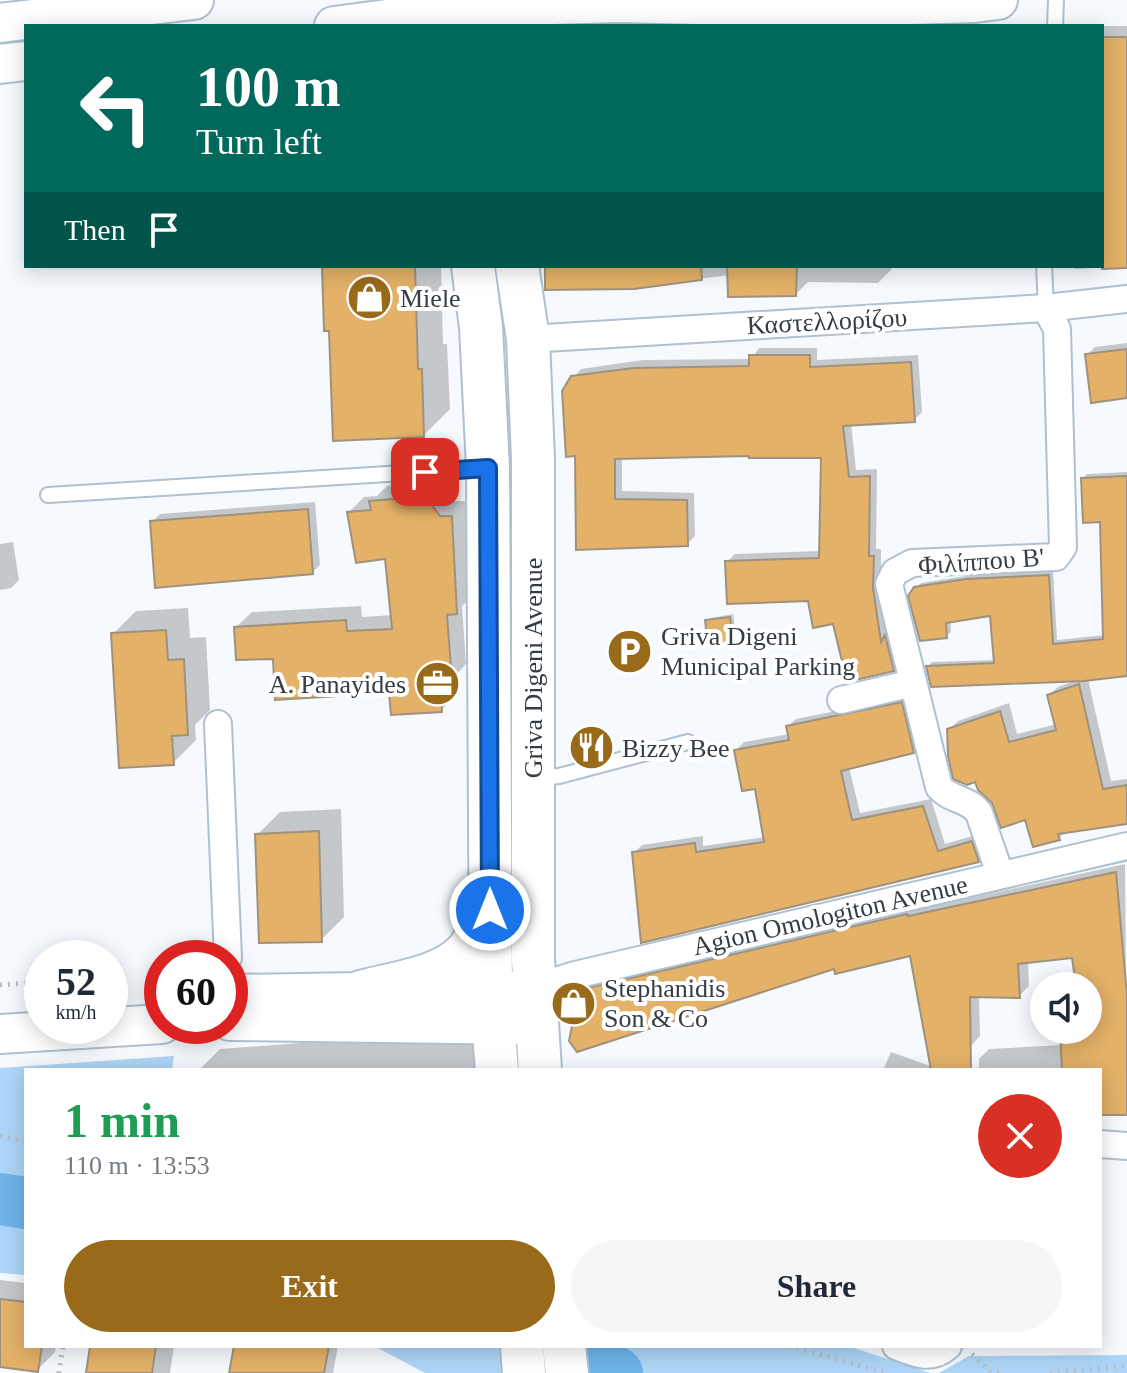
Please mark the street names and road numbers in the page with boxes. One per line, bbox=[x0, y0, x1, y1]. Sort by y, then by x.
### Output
street label: Καστελλορίζου bbox=[746, 303, 908, 340]
street label: Φιλίππου Β' bbox=[917, 543, 1045, 580]
street label: Griva Digeni Avenue bbox=[519, 558, 548, 778]
street label: Agion Omologiton Avenue bbox=[690, 870, 970, 961]

